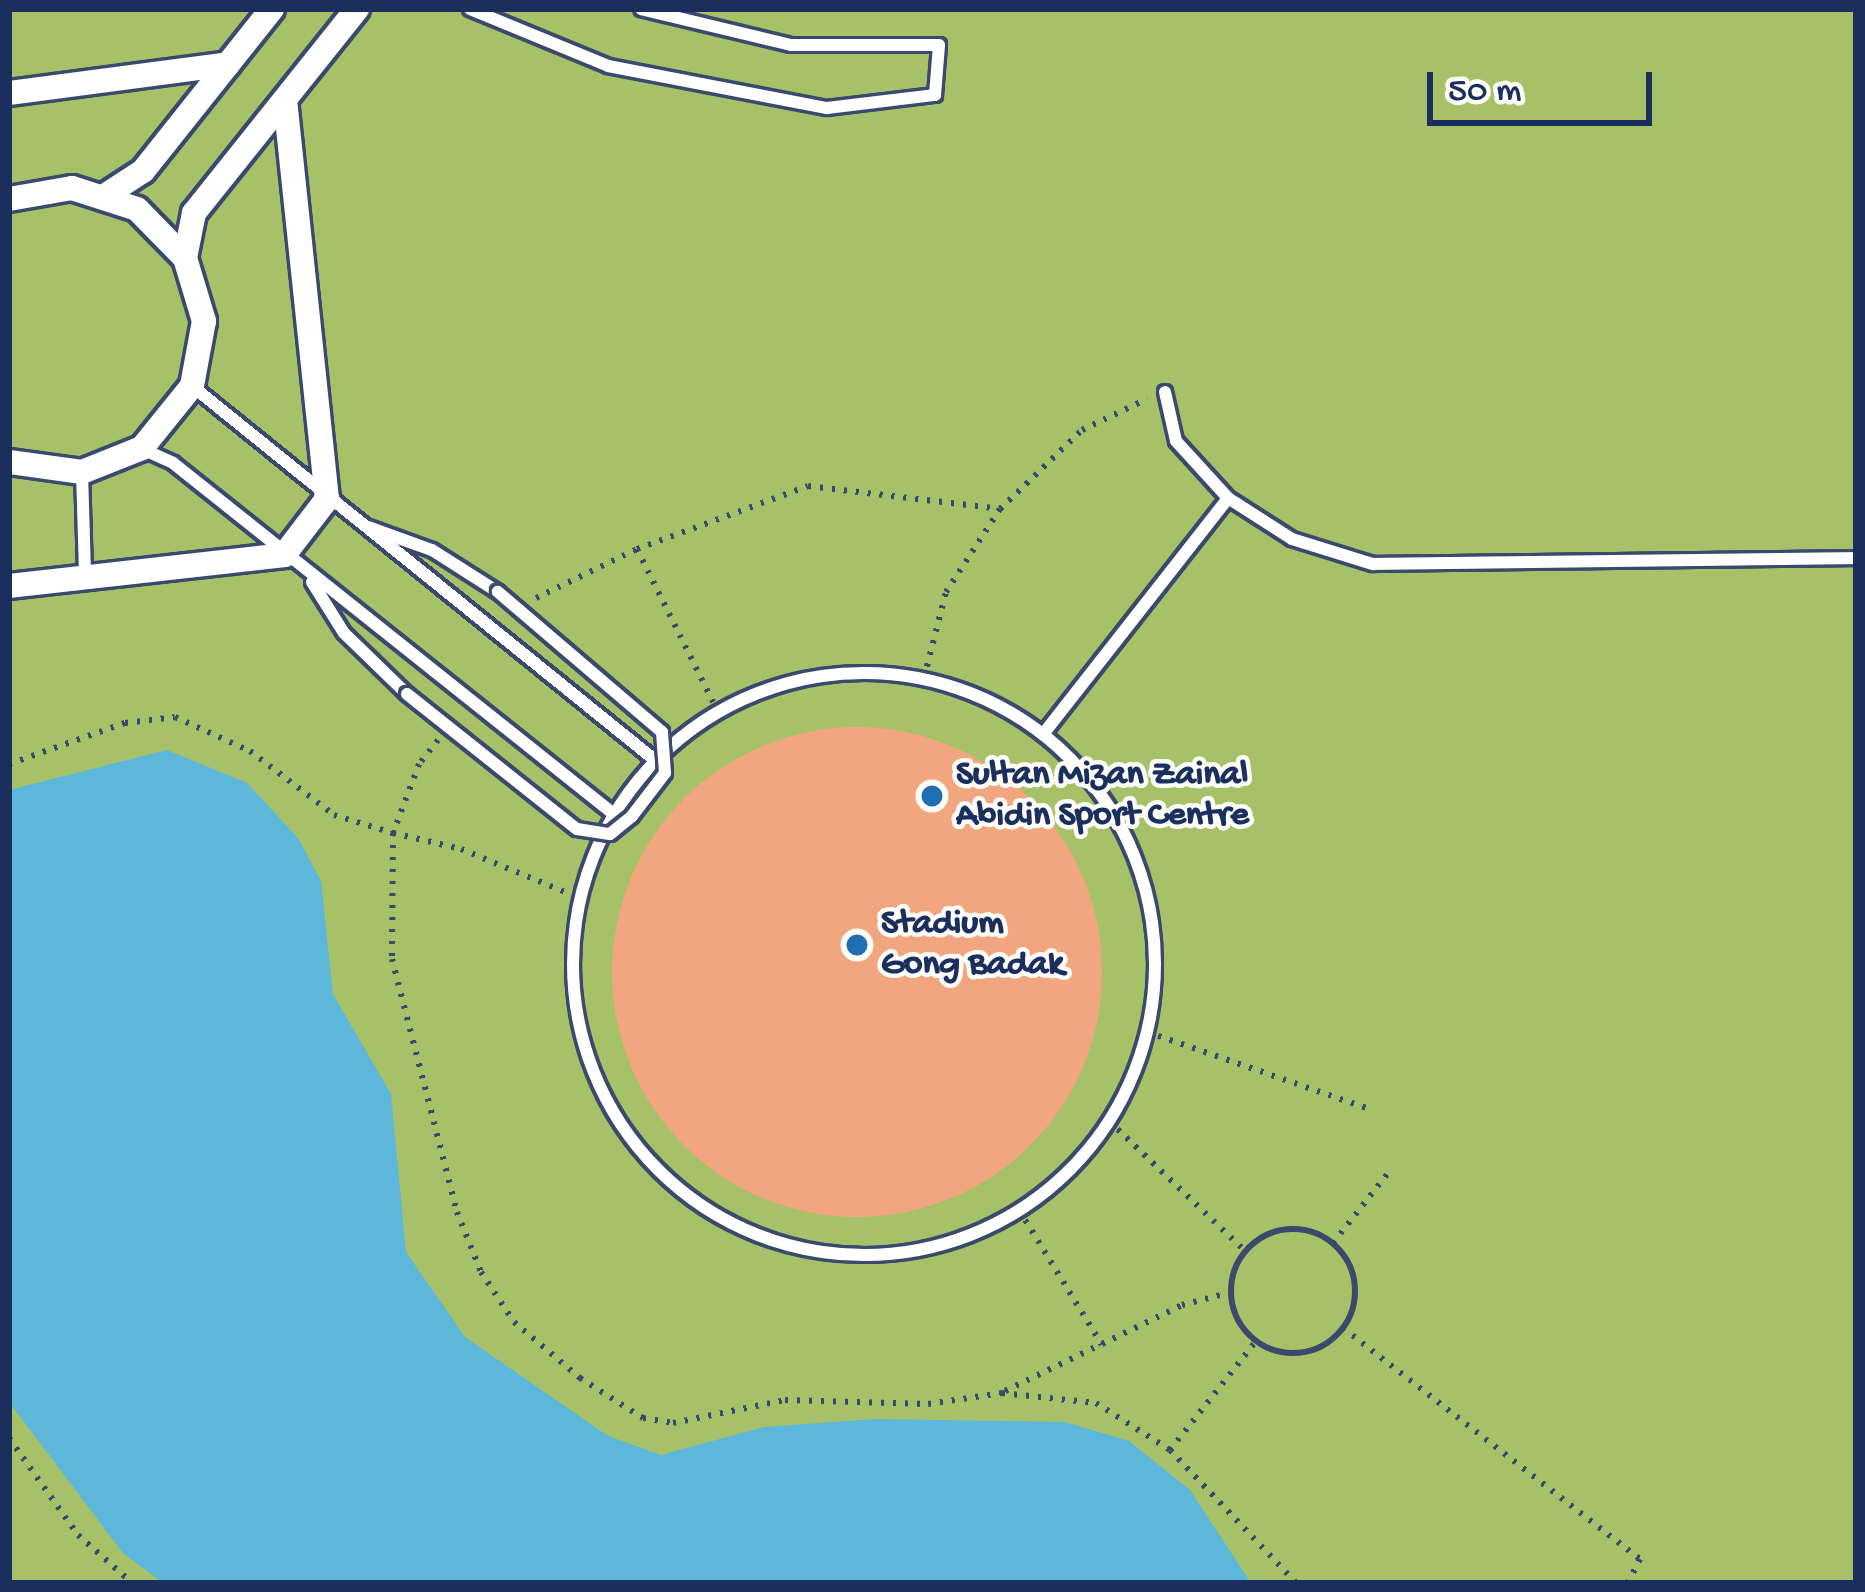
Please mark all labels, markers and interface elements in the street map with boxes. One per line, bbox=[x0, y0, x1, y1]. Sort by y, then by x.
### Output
scale bar bbox=[1433, 48, 1658, 122]
text: 50 m bbox=[1448, 71, 1521, 114]
place label: Sultan Mizan Zainal Abidin Sport Centre bbox=[956, 753, 1249, 838]
marker: Sultan Mizan Zainal Abidin Sport Centre bbox=[919, 783, 945, 809]
place label: Stadium Gong Badak bbox=[881, 902, 1064, 987]
marker: Stadium Gong Badak bbox=[844, 932, 870, 958]

